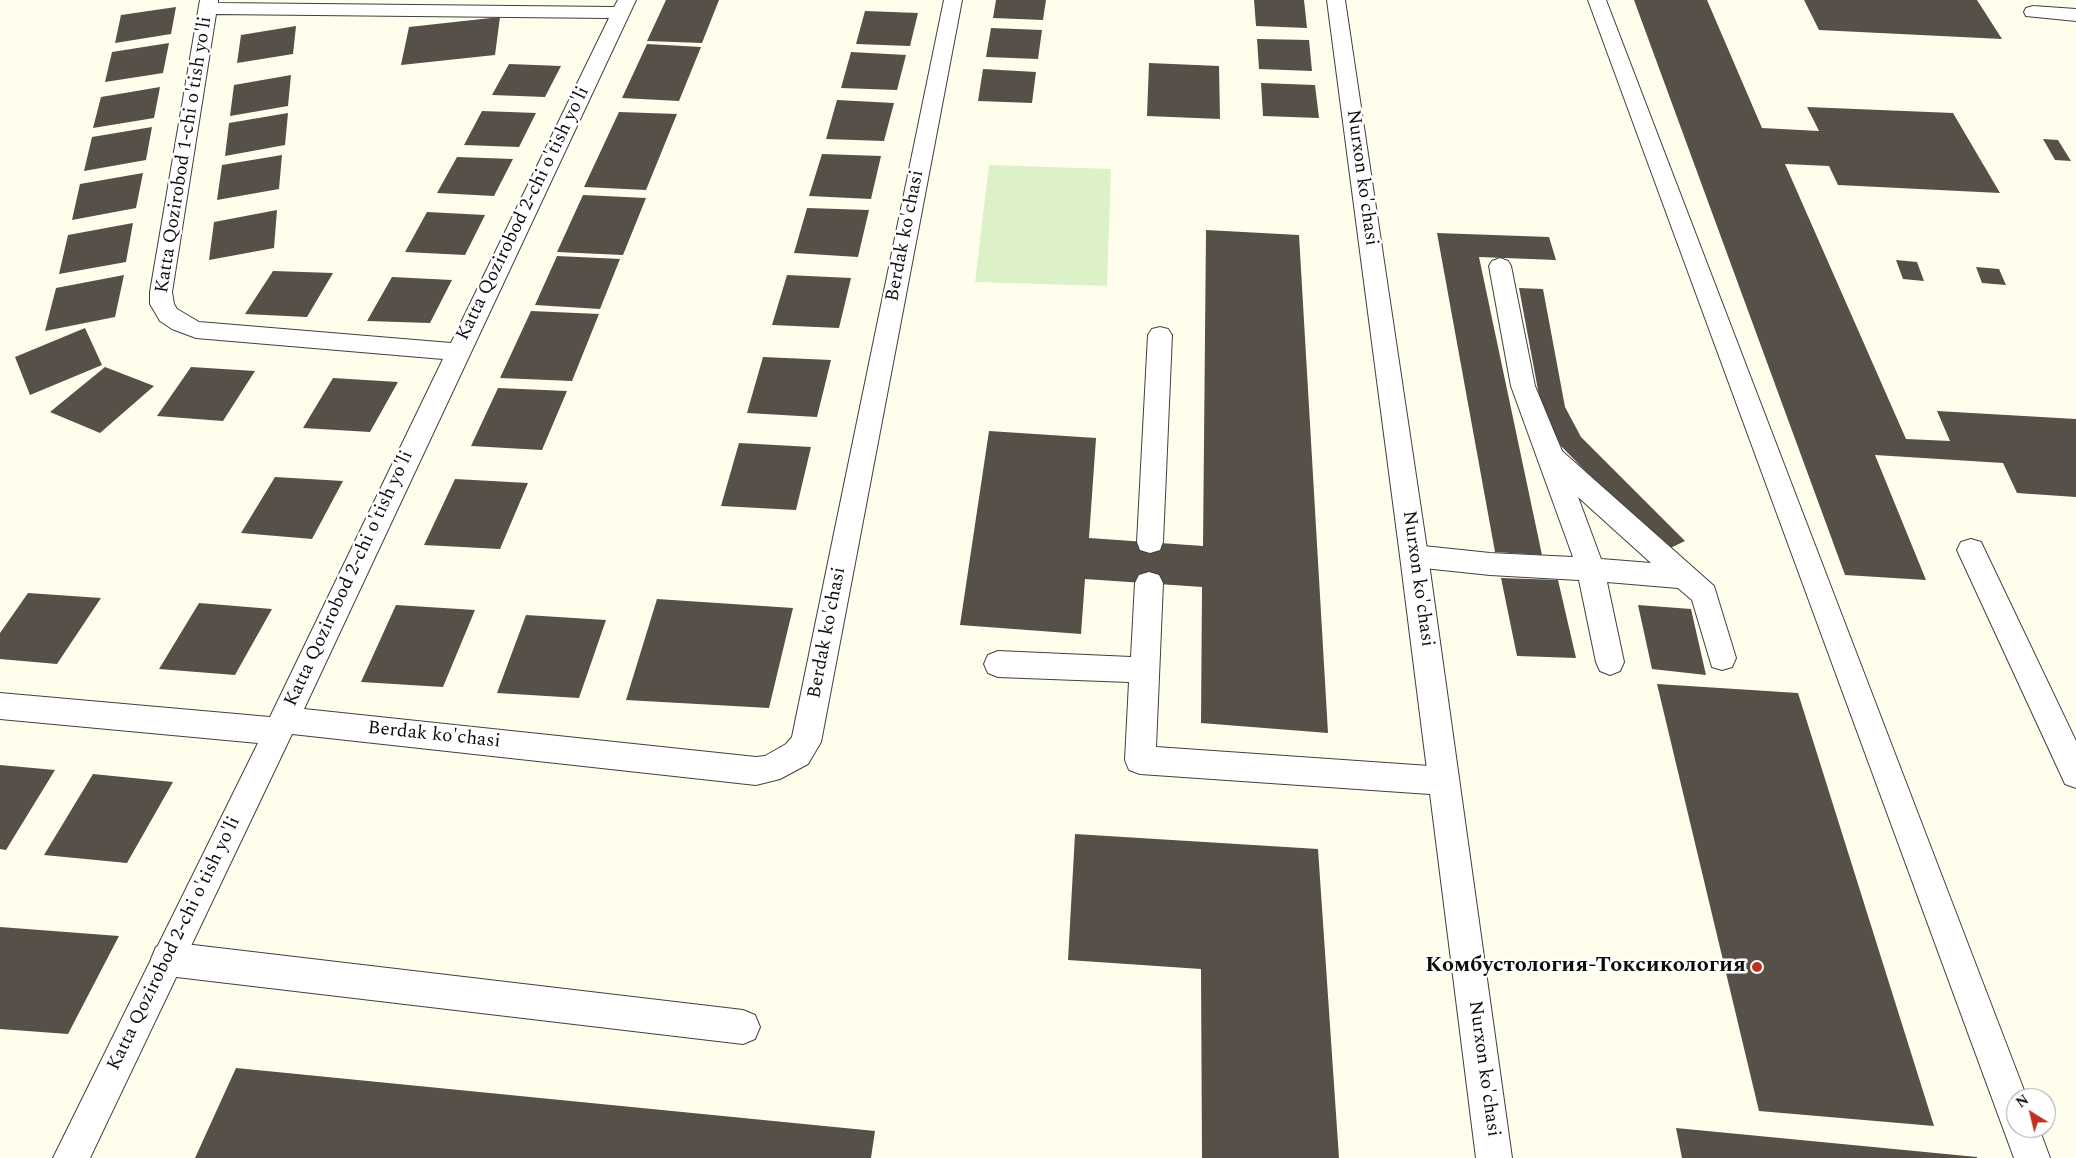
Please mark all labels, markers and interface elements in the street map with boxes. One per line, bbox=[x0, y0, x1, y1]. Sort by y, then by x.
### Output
street label: Katta Qozirobod 1-chi o'tish yo'li bbox=[152, 15, 218, 295]
street label: Katta Qozirobod 2-chi o'tish yo'li bbox=[452, 83, 596, 345]
street label: Nurxon ko'chasi bbox=[1340, 108, 1382, 248]
street label: Berdak ko'chasi bbox=[882, 168, 930, 304]
street label: Katta Qozirobod 2-chi o'tish yo'li bbox=[281, 447, 419, 711]
street label: Nurxon ko'chasi bbox=[1396, 509, 1438, 649]
street label: Berdak ko'chasi bbox=[804, 565, 852, 701]
street label: Berdak ko'chasi bbox=[367, 718, 501, 754]
street label: Katta Qozirobod 2-chi o'tish yo'li bbox=[103, 813, 247, 1075]
place label: Комбустология-Токсикология bbox=[1425, 954, 1746, 980]
marker: Комбустология-Токсикология bbox=[1750, 960, 1764, 974]
street label: Nurxon ko'chasi bbox=[1462, 999, 1504, 1139]
north arrow bbox=[2006, 1088, 2056, 1138]
text: N bbox=[2012, 1089, 2033, 1113]

